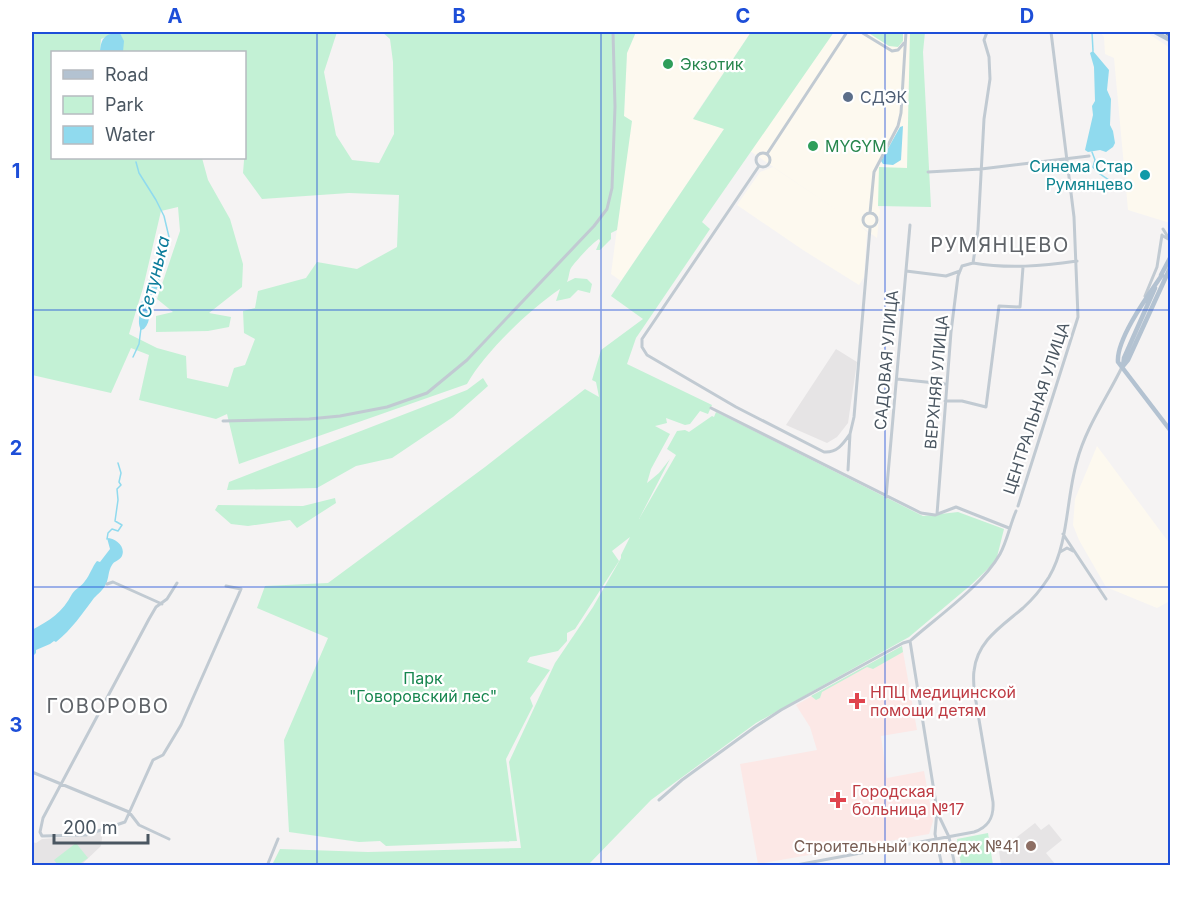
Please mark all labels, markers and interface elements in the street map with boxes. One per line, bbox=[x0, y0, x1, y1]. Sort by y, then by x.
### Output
text: A bbox=[168, 4, 183, 28]
text: B bbox=[452, 4, 466, 28]
text: C bbox=[736, 4, 750, 28]
text: D bbox=[1020, 4, 1034, 28]
legend bbox=[51, 51, 246, 159]
place label: Экзотик bbox=[680, 54, 744, 74]
marker: Экзотик bbox=[661, 57, 675, 71]
text: Road bbox=[105, 64, 148, 85]
place label: СДЭК bbox=[860, 87, 907, 107]
marker: СДЭК bbox=[841, 90, 855, 104]
text: Park bbox=[105, 94, 144, 115]
text: Water bbox=[105, 124, 155, 145]
place label: MYGYM bbox=[825, 136, 887, 156]
marker: MYGYM bbox=[806, 139, 820, 153]
place label: Синема Стар Румянцево bbox=[1029, 156, 1133, 194]
text: 1 bbox=[12, 159, 20, 183]
marker: Синема Стар Румянцево bbox=[1138, 168, 1152, 182]
district label: РУМЯНЦЕВО bbox=[930, 233, 1070, 257]
water label: Сетунька bbox=[133, 234, 174, 320]
street label: САДОВАЯ УЛИЦА bbox=[870, 289, 902, 431]
street label: ВЕРХНЯЯ УЛИЦА bbox=[920, 314, 952, 450]
street label: ЦЕНТРАЛЬНАЯ УЛИЦА bbox=[999, 319, 1073, 497]
text: 2 bbox=[10, 436, 22, 460]
park label: Парк "Говоровский лес" bbox=[349, 668, 497, 706]
place label: НПЦ медицинской помощи детям bbox=[870, 682, 1016, 720]
marker: НПЦ медицинской помощи детям bbox=[848, 692, 866, 710]
district label: ГОВОРОВО bbox=[46, 694, 170, 718]
text: 3 bbox=[10, 713, 22, 737]
place label: Городская больница №17 bbox=[852, 781, 964, 819]
marker: Городская больница №17 bbox=[829, 791, 847, 809]
scale bar bbox=[54, 807, 148, 845]
text: 200 m bbox=[63, 817, 118, 838]
place label: Строительный колледж №41 bbox=[794, 836, 1019, 856]
marker: Строительный колледж №41 bbox=[1024, 839, 1038, 853]

